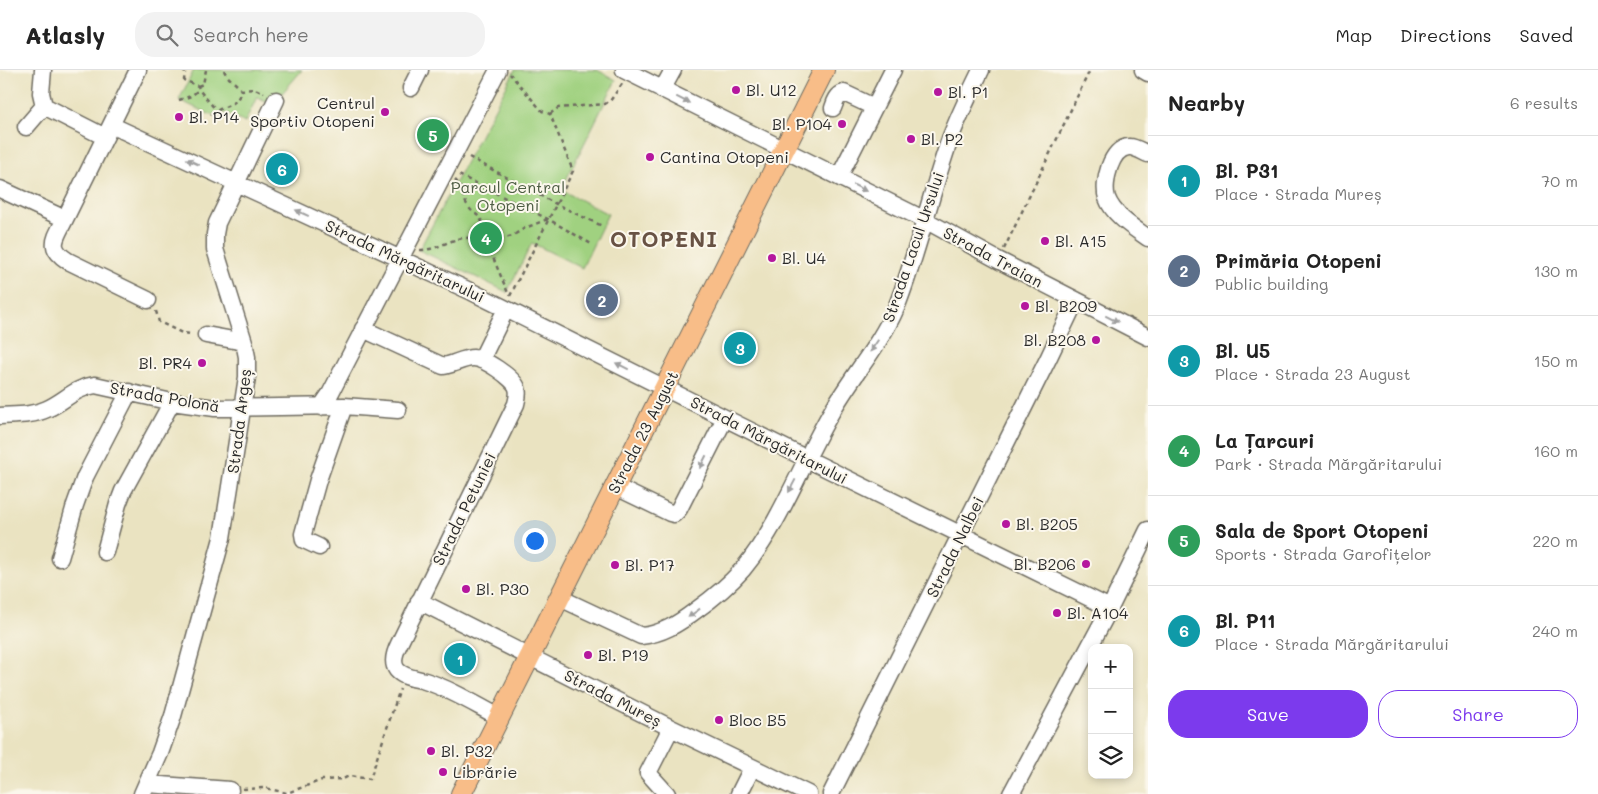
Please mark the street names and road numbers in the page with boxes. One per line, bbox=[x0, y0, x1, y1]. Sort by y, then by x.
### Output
street label: Strada Lacul Ursului bbox=[877, 169, 948, 325]
street label: Strada Mărgăritarului bbox=[322, 214, 488, 307]
street label: Strada Traian bbox=[940, 221, 1047, 292]
street label: Strada Argeș bbox=[222, 367, 256, 475]
street label: Strada 23 August bbox=[602, 367, 683, 497]
street label: Strada Polonă bbox=[109, 377, 222, 416]
street label: Strada Mărgăritarului bbox=[687, 391, 851, 488]
street label: Strada Petuniei bbox=[427, 449, 500, 569]
street label: Strada Nalbei bbox=[921, 493, 988, 601]
street label: Strada Mureș bbox=[561, 664, 665, 732]

